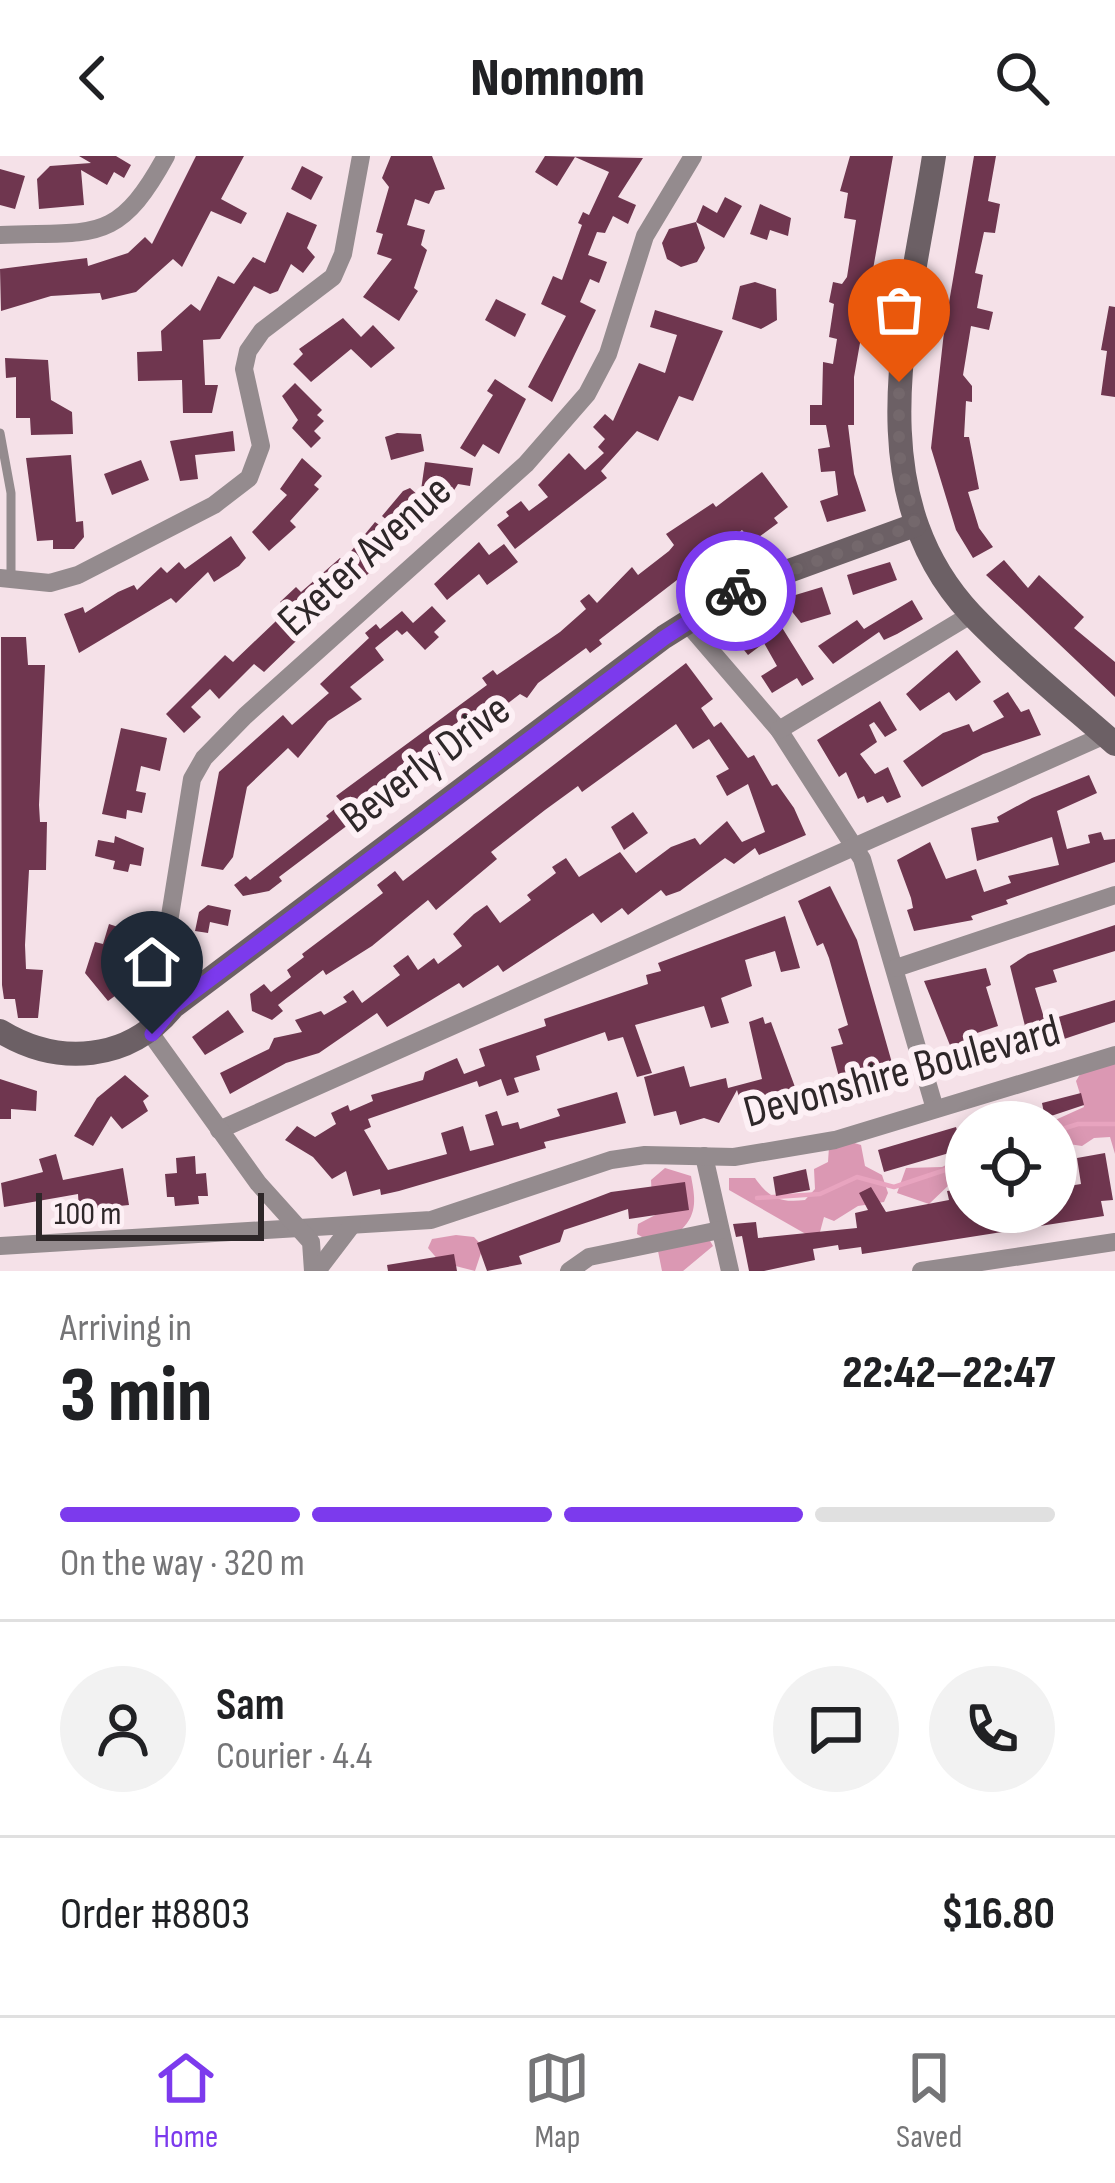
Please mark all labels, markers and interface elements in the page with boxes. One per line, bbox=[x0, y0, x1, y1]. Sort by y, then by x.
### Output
icon: back bbox=[60, 45, 126, 111]
icon: search bbox=[989, 45, 1055, 111]
text: Nomnom bbox=[470, 46, 645, 111]
pin bbox=[848, 259, 950, 382]
icon: bag bbox=[866, 277, 932, 343]
street label: Exeter Avenue bbox=[267, 464, 463, 648]
courier bbox=[676, 531, 796, 651]
icon: bike bbox=[703, 558, 769, 624]
street label: Beverly Drive bbox=[331, 683, 521, 845]
pin bbox=[101, 911, 203, 1034]
icon: home bbox=[119, 929, 185, 995]
street label: Devonshire Boulevard bbox=[738, 1003, 1066, 1141]
map controls bbox=[945, 1101, 1077, 1233]
button: locate bbox=[945, 1101, 1077, 1233]
scale bar bbox=[36, 1187, 264, 1240]
text: 100 m bbox=[54, 1194, 121, 1234]
text: Arriving in bbox=[60, 1305, 192, 1352]
text: 22:42–22:47 bbox=[842, 1346, 1055, 1401]
text: 3 min bbox=[60, 1350, 212, 1443]
text: On the way · 320 m bbox=[60, 1540, 305, 1587]
button: person bbox=[60, 1666, 186, 1792]
button: chat bbox=[773, 1666, 899, 1792]
button: phone bbox=[929, 1666, 1055, 1792]
text: Sam bbox=[216, 1678, 285, 1733]
text: Courier · 4.4 bbox=[216, 1733, 372, 1780]
text: Order #8803 bbox=[60, 1887, 250, 1942]
text: $16.80 bbox=[941, 1887, 1055, 1942]
tab: Home bbox=[153, 2045, 219, 2157]
tab: Map bbox=[524, 2045, 590, 2157]
tab: Saved bbox=[896, 2045, 962, 2157]

